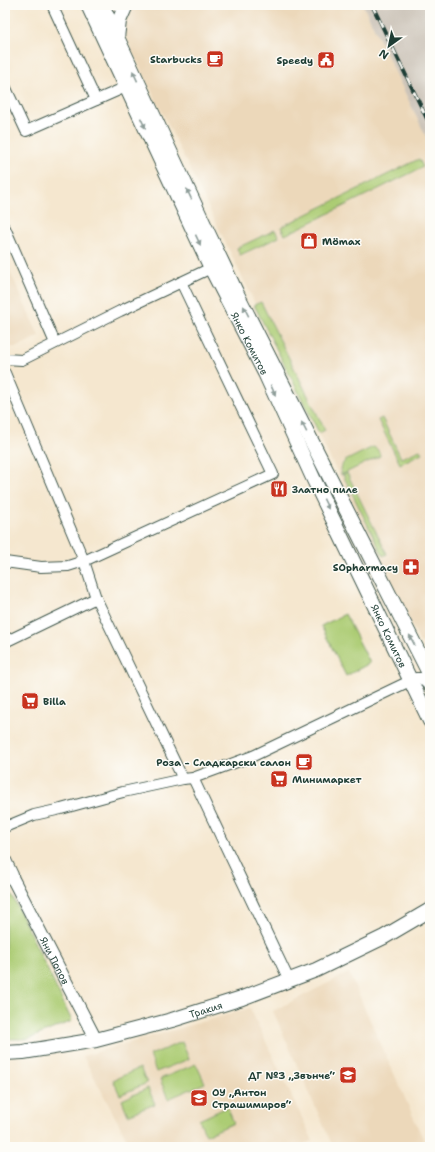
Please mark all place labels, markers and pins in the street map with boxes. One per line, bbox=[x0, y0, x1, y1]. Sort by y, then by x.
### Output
cafe icon: Starbucks bbox=[205, 49, 225, 69]
public building icon: Speedy bbox=[316, 50, 336, 70]
place label: Starbucks bbox=[150, 53, 202, 66]
place label: Speedy bbox=[277, 54, 313, 67]
shop icon: Mömax bbox=[299, 231, 319, 251]
place label: Mömax bbox=[322, 235, 361, 248]
restaurant icon: Златно пиле bbox=[269, 479, 289, 499]
place label: Златно пиле bbox=[292, 483, 358, 496]
pharmacy icon: SOpharmacy bbox=[401, 557, 421, 577]
place label: SOpharmacy bbox=[333, 561, 398, 574]
supermarket icon: Billa bbox=[20, 691, 40, 711]
place label: Billa bbox=[43, 695, 66, 708]
cafe icon: Роза - Сладкарски салон bbox=[294, 752, 314, 772]
place label: Роза - Сладкарски салон bbox=[156, 756, 291, 769]
supermarket icon: Минимаркет bbox=[269, 769, 289, 789]
place label: Минимаркет bbox=[292, 773, 361, 786]
school or university icon: ДГ №3 „Звънче“ bbox=[338, 1065, 358, 1085]
place label: ДГ №3 „Звънче“ bbox=[248, 1069, 336, 1082]
place label: ОУ „Антон Страшимиров“ bbox=[212, 1086, 292, 1111]
school or university icon: ОУ „Антон Страшимиров“ bbox=[189, 1088, 209, 1108]

